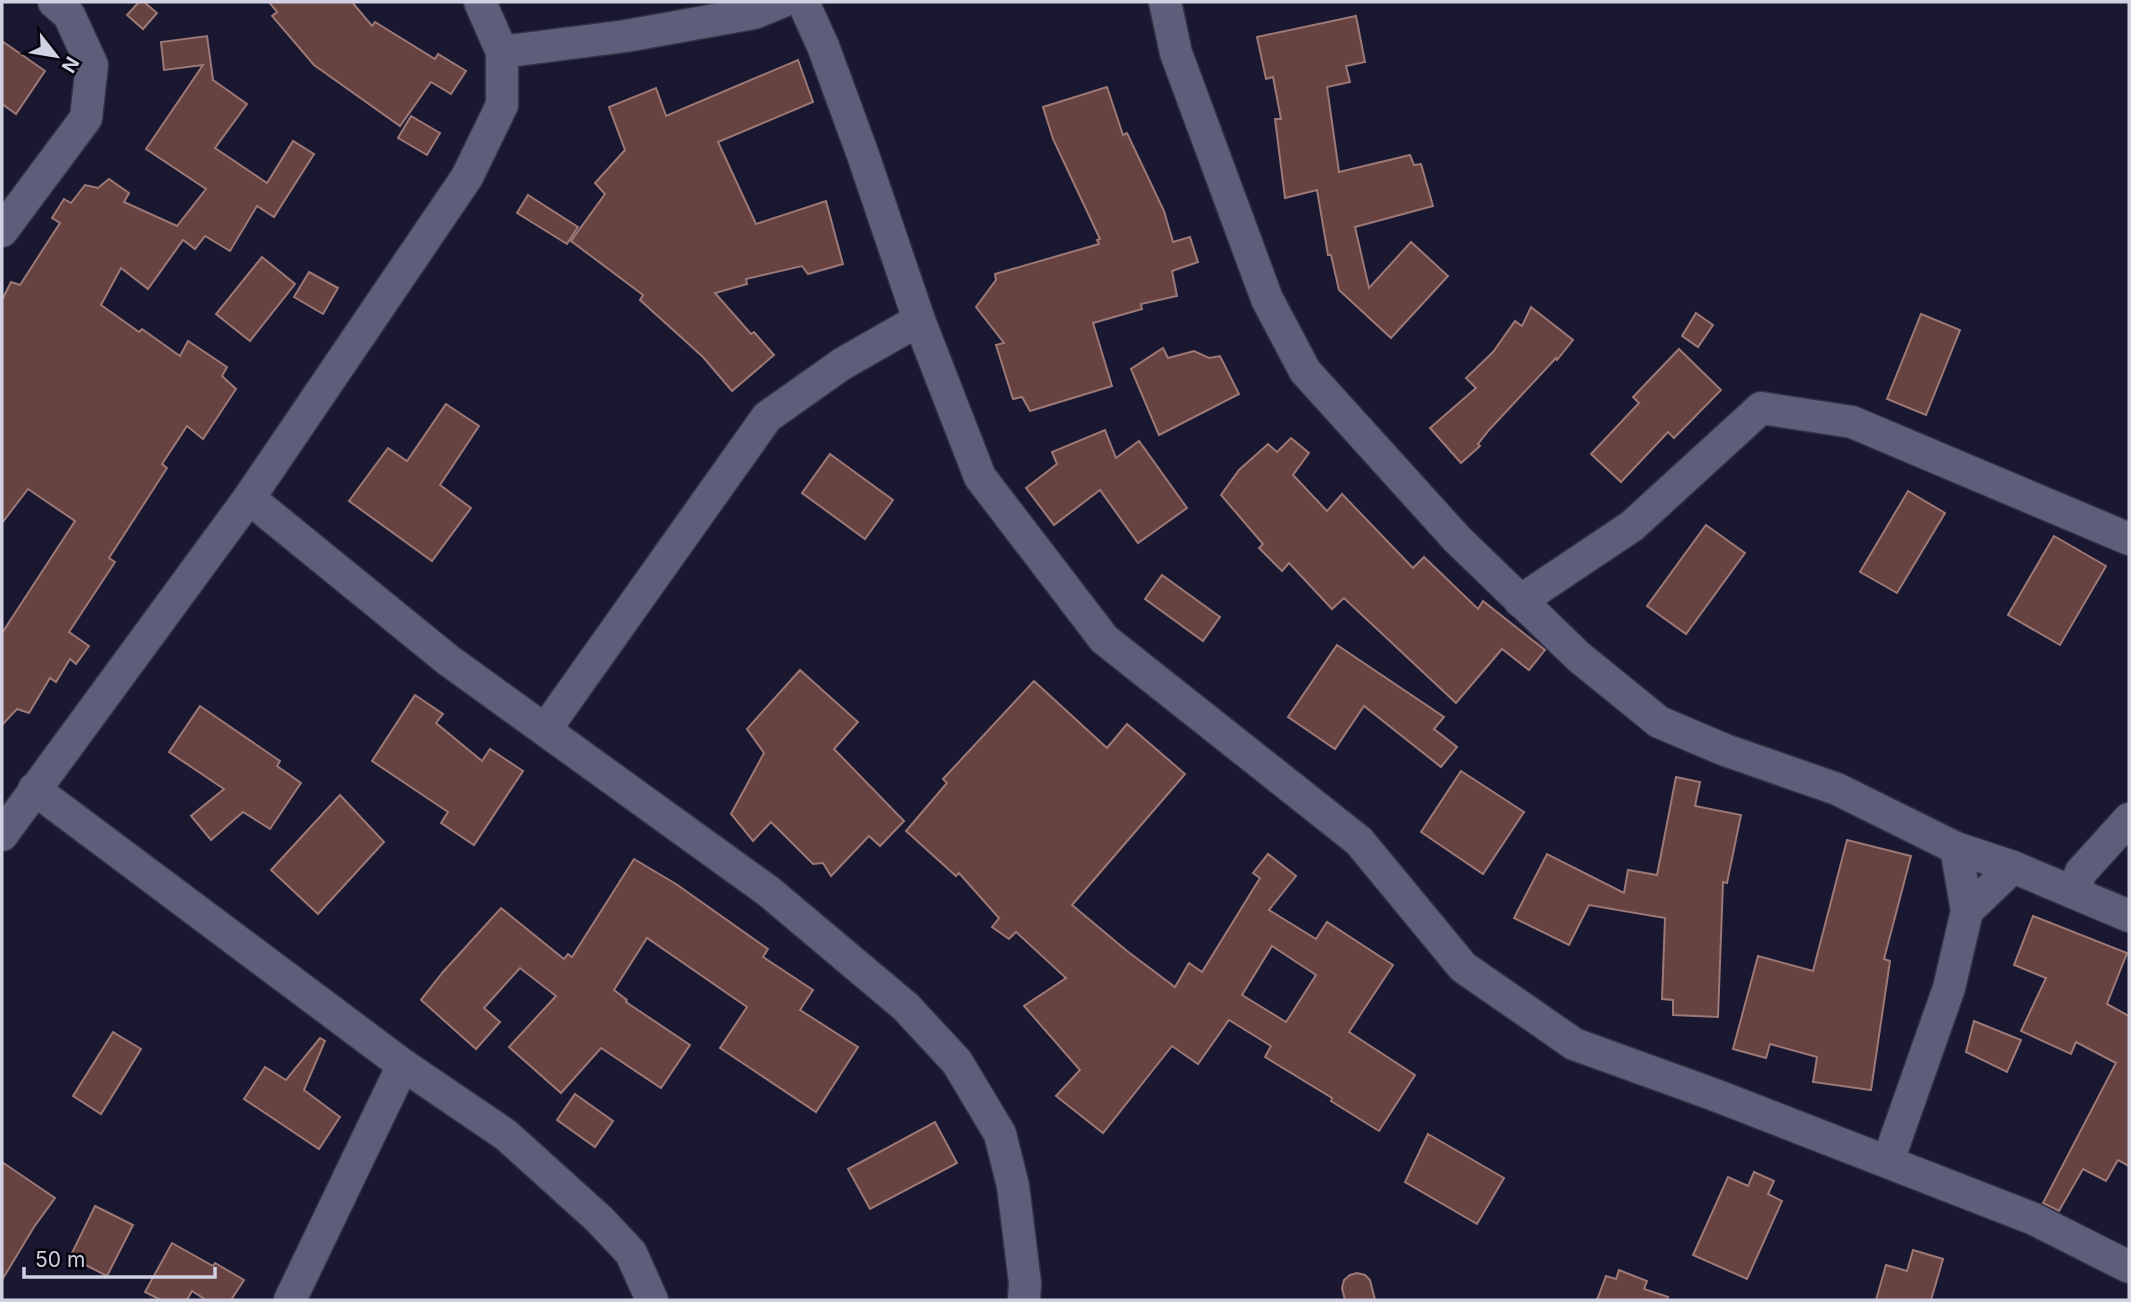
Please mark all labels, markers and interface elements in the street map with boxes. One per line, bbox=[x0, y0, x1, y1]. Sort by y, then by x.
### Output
north arrow bbox=[21, 21, 91, 91]
text: N bbox=[57, 52, 84, 77]
scale bar bbox=[24, 1236, 215, 1280]
text: 50 m bbox=[35, 1247, 85, 1272]

